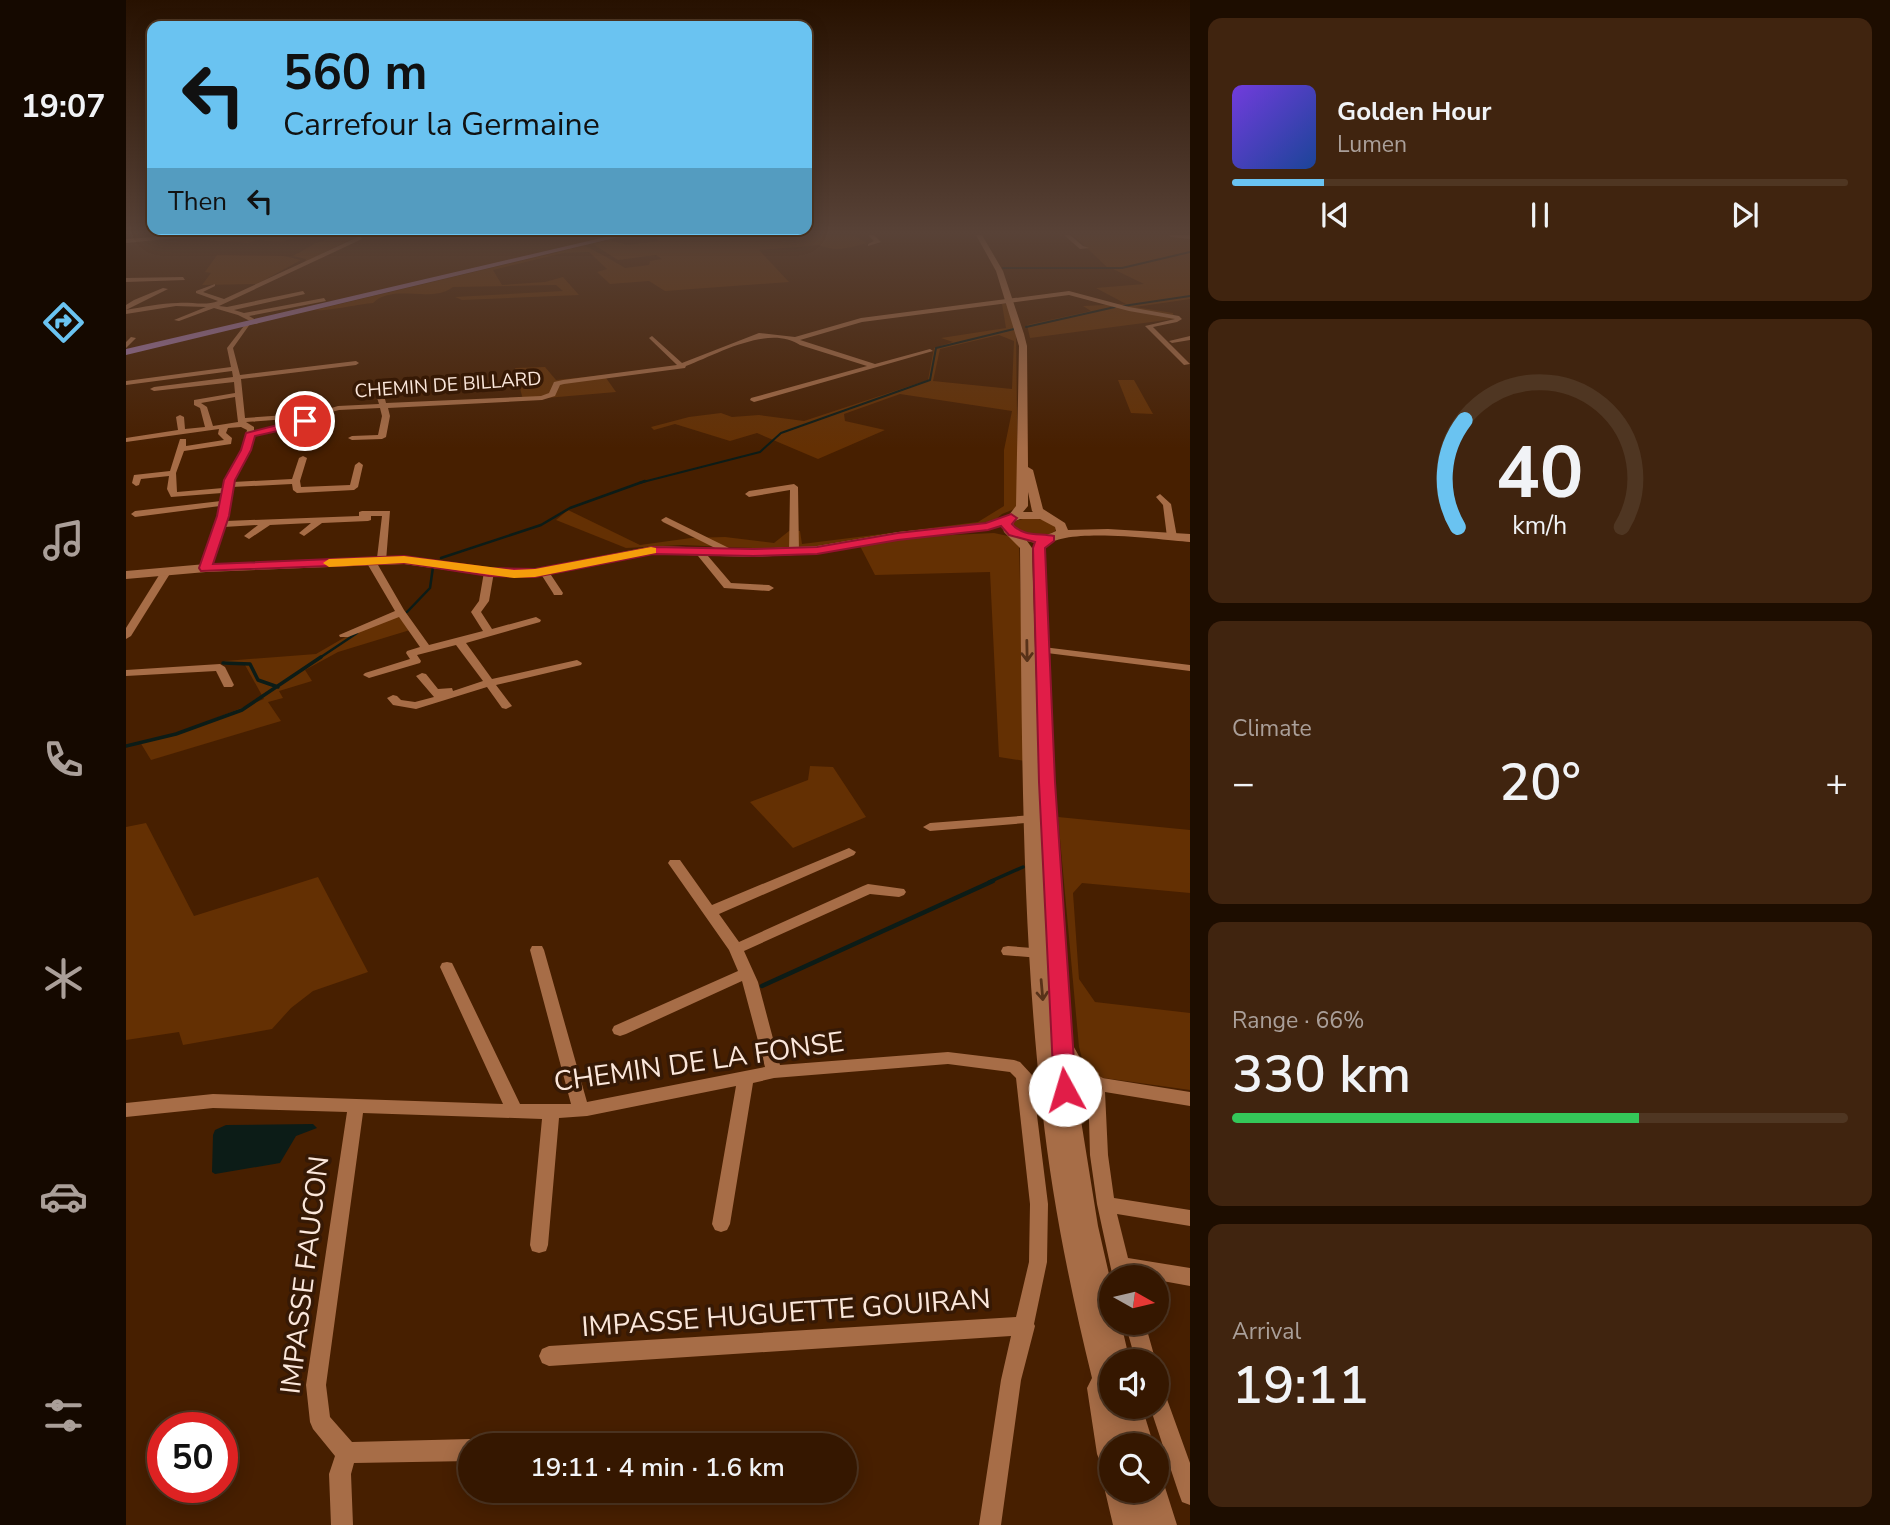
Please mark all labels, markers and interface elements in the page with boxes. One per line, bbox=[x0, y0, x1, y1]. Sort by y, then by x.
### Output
text: 560 m bbox=[283, 39, 427, 106]
icon: left bbox=[168, 49, 259, 140]
text: 19:07 bbox=[21, 85, 105, 128]
text: Golden Hour bbox=[1337, 94, 1492, 129]
text: Carrefour la Germaine bbox=[283, 103, 600, 146]
text: Lumen bbox=[1337, 129, 1407, 160]
icon: left bbox=[241, 182, 279, 220]
text: Then bbox=[168, 184, 227, 219]
icon: previous bbox=[1316, 196, 1354, 234]
icon: pause bbox=[1521, 196, 1559, 234]
icon: next bbox=[1726, 196, 1764, 234]
icon: directions bbox=[39, 298, 88, 347]
street label: CHEMIN DE BILLARD bbox=[354, 366, 542, 404]
pin bbox=[275, 391, 335, 451]
icon: arrive bbox=[286, 402, 324, 440]
text: 40 bbox=[1496, 424, 1584, 524]
text: km/h bbox=[1512, 509, 1568, 543]
icon: music bbox=[39, 516, 88, 565]
one-way arrow bbox=[1020, 639, 1033, 662]
text: Climate bbox=[1232, 713, 1312, 744]
icon: phone bbox=[39, 735, 88, 784]
text: 20° bbox=[1499, 747, 1581, 818]
text: − bbox=[1232, 758, 1255, 809]
text: + bbox=[1825, 758, 1848, 809]
icon: climate bbox=[39, 954, 88, 1003]
one-way arrow bbox=[1036, 978, 1049, 1001]
text: Range · 66% bbox=[1232, 1005, 1364, 1036]
street label: CHEMIN DE LA FONSE bbox=[551, 1023, 847, 1101]
text: 330 km bbox=[1232, 1039, 1411, 1110]
position arrow bbox=[1028, 1053, 1102, 1127]
street label: IMPASSE FAUCON bbox=[272, 1154, 338, 1396]
icon: car bbox=[39, 1172, 88, 1221]
north arrow bbox=[1099, 1265, 1169, 1335]
map controls bbox=[1099, 1265, 1169, 1503]
street label: IMPASSE HUGUETTE GOUIRAN bbox=[580, 1280, 992, 1346]
text: Arrival bbox=[1232, 1316, 1301, 1347]
button: sound bbox=[1099, 1349, 1169, 1419]
text: 19:11 bbox=[1232, 1350, 1369, 1421]
icon: filters bbox=[39, 1391, 88, 1440]
speed limit sign: 50 bbox=[147, 1412, 238, 1503]
button: search bbox=[1099, 1433, 1169, 1503]
text: 19:11 · 4 min · 1.6 km bbox=[530, 1450, 785, 1485]

